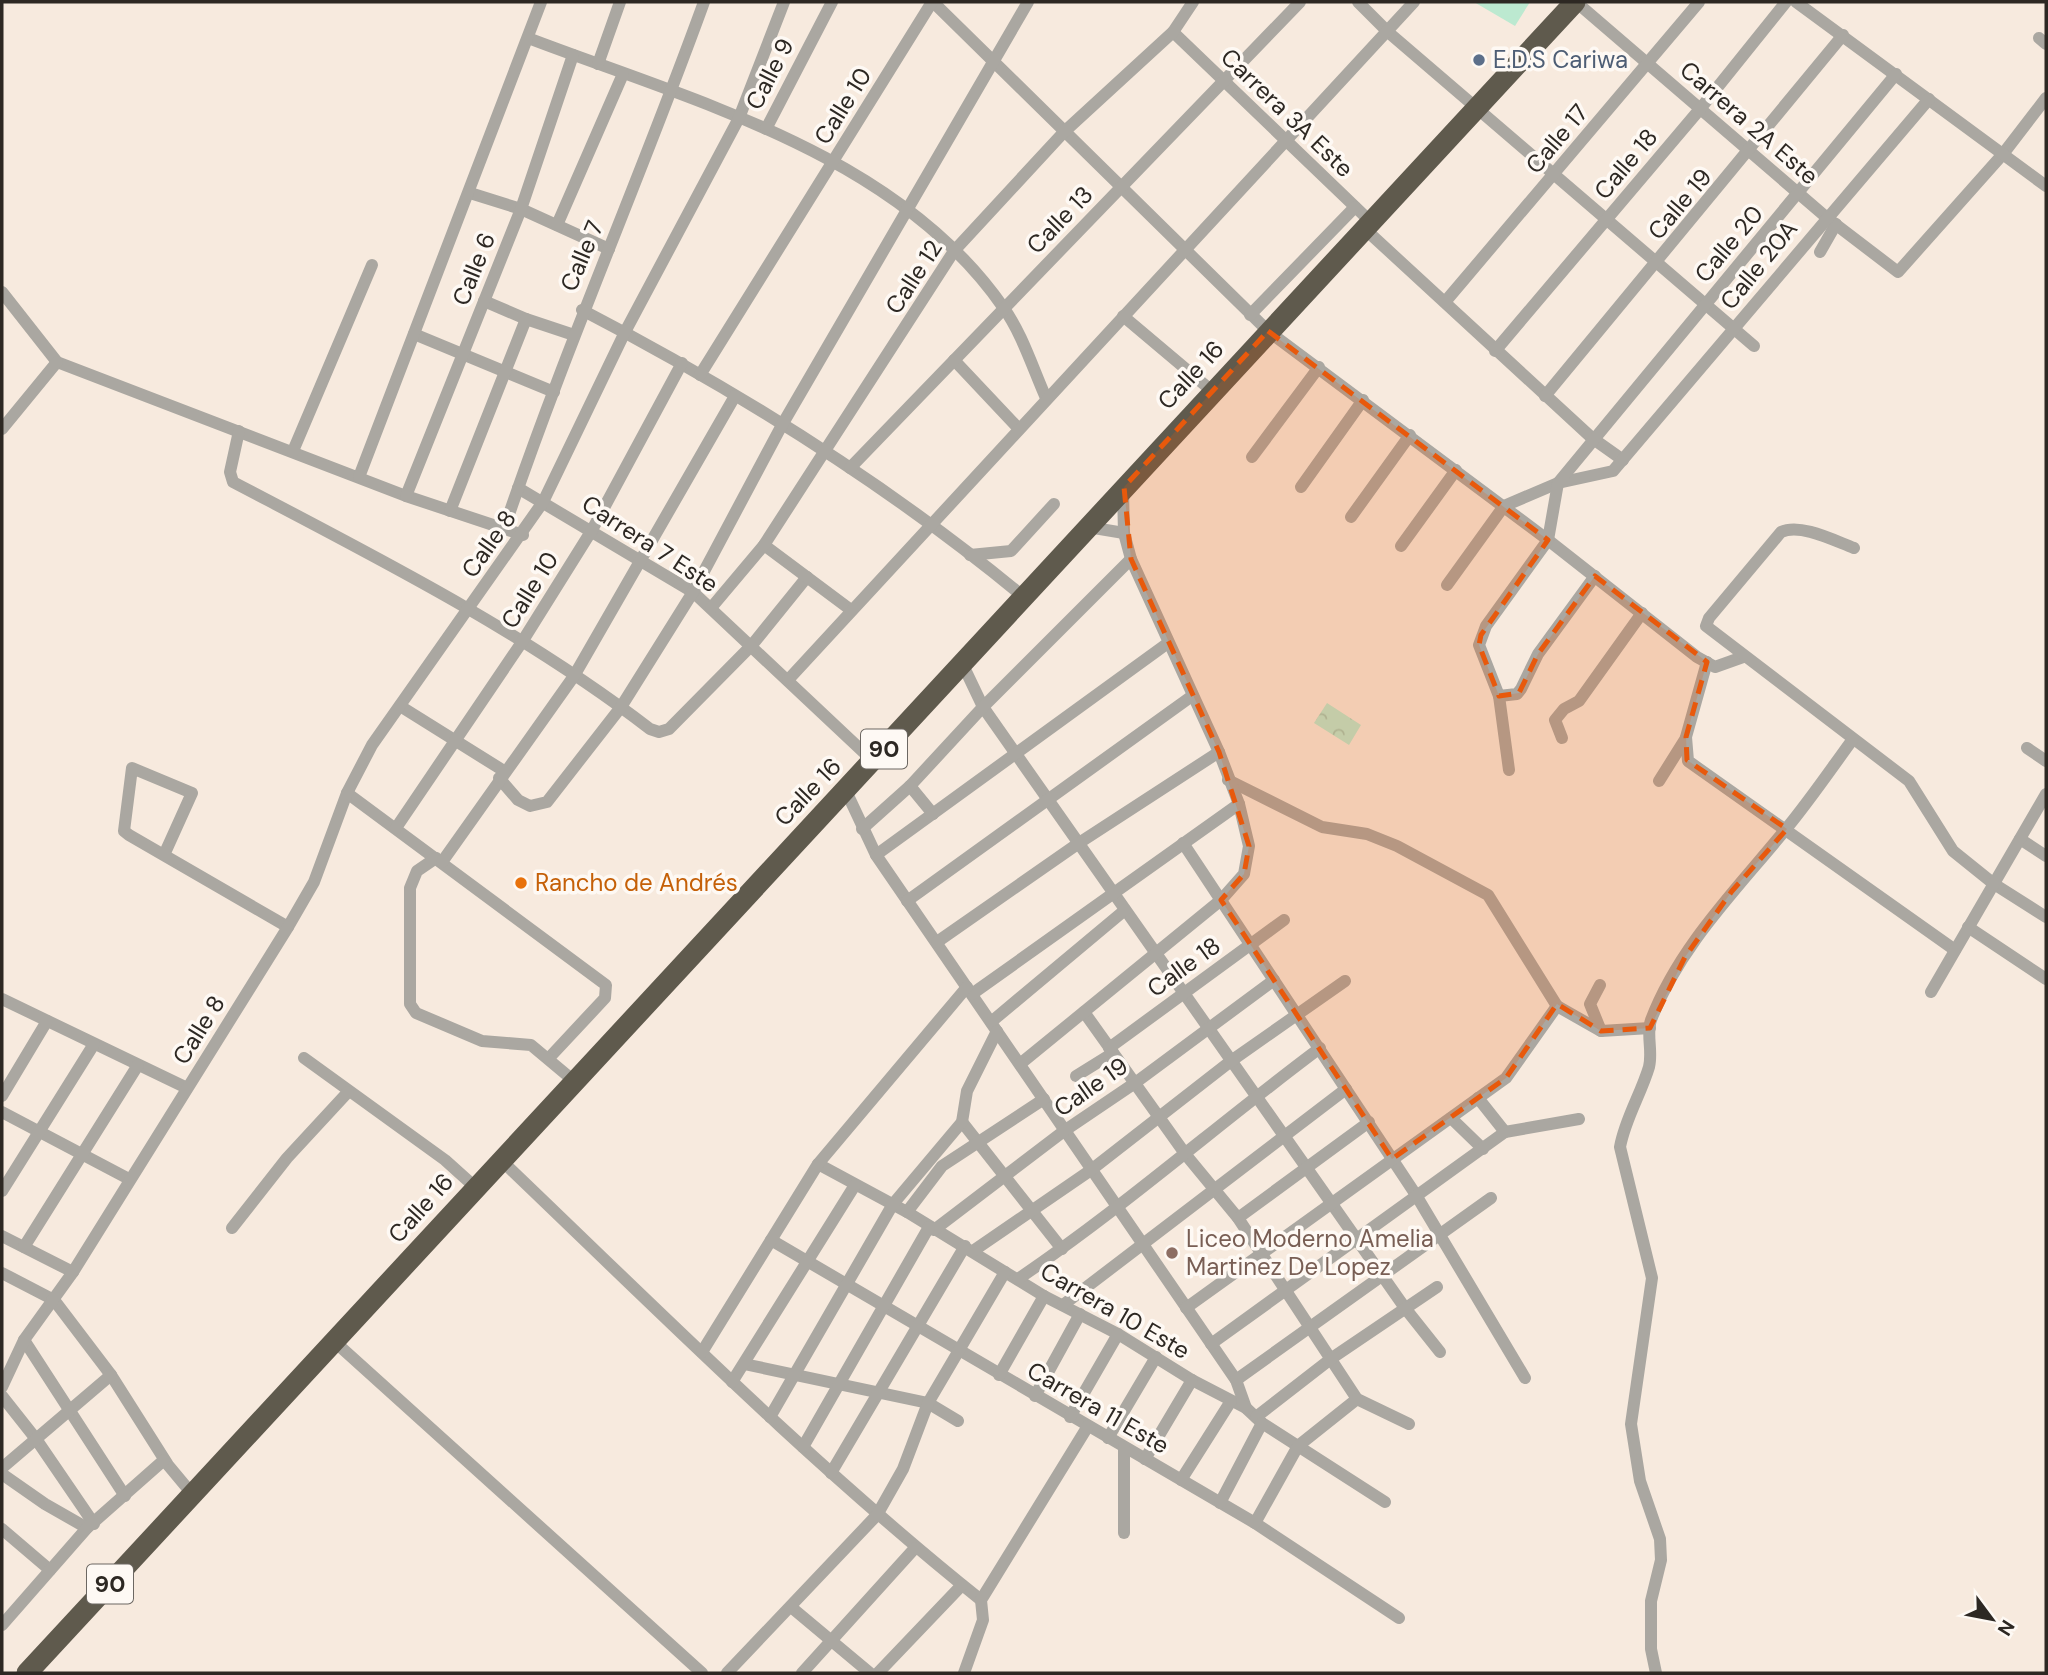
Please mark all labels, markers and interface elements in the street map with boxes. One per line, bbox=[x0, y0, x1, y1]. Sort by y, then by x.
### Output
street label: Calle 9 bbox=[738, 33, 801, 115]
street label: Carrera 3A Este bbox=[1214, 41, 1360, 184]
place label: E.D.S Cariwa bbox=[1493, 44, 1628, 75]
marker: E.D.S Cariwa bbox=[1471, 52, 1487, 68]
street label: Carrera 2A Este bbox=[1674, 54, 1825, 191]
street label: Calle 10 bbox=[807, 62, 878, 150]
street label: Calle 17 bbox=[1519, 98, 1595, 180]
street label: Calle 18 bbox=[1587, 122, 1664, 205]
street label: Calle 19 bbox=[1641, 162, 1718, 246]
street label: Calle 13 bbox=[1020, 179, 1099, 260]
street label: Calle 20 bbox=[1688, 199, 1770, 288]
street label: Calle 20A bbox=[1713, 214, 1804, 316]
street label: Calle 7 bbox=[553, 216, 610, 296]
street label: Calle 6 bbox=[445, 228, 502, 310]
street label: Calle 12 bbox=[878, 234, 949, 320]
street label: Calle 16 bbox=[1151, 334, 1230, 416]
street label: Carrera 7 Este bbox=[576, 488, 724, 599]
street label: Calle 8 bbox=[454, 504, 523, 584]
street label: Calle 10 bbox=[494, 546, 565, 634]
road number: 90 bbox=[861, 730, 907, 768]
street label: Calle 16 bbox=[767, 751, 848, 832]
place label: Rancho de Andrés bbox=[535, 867, 738, 898]
marker: Rancho de Andrés bbox=[513, 875, 529, 891]
street label: Calle 18 bbox=[1141, 930, 1226, 1004]
street label: Calle 8 bbox=[165, 989, 232, 1070]
street label: Calle 19 bbox=[1048, 1050, 1134, 1123]
street label: Calle 16 bbox=[381, 1166, 460, 1249]
place label: Liceo Moderno Amelia Martinez De Lopez bbox=[1186, 1223, 1434, 1282]
marker: Liceo Moderno Amelia Martinez De Lopez bbox=[1164, 1245, 1180, 1261]
street label: Carrera 10 Este bbox=[1035, 1255, 1196, 1366]
street label: Carrera 11 Este bbox=[1022, 1354, 1175, 1461]
road number: 90 bbox=[87, 1564, 133, 1604]
north arrow bbox=[1957, 1584, 2027, 1654]
text: N bbox=[1992, 1615, 2020, 1640]

